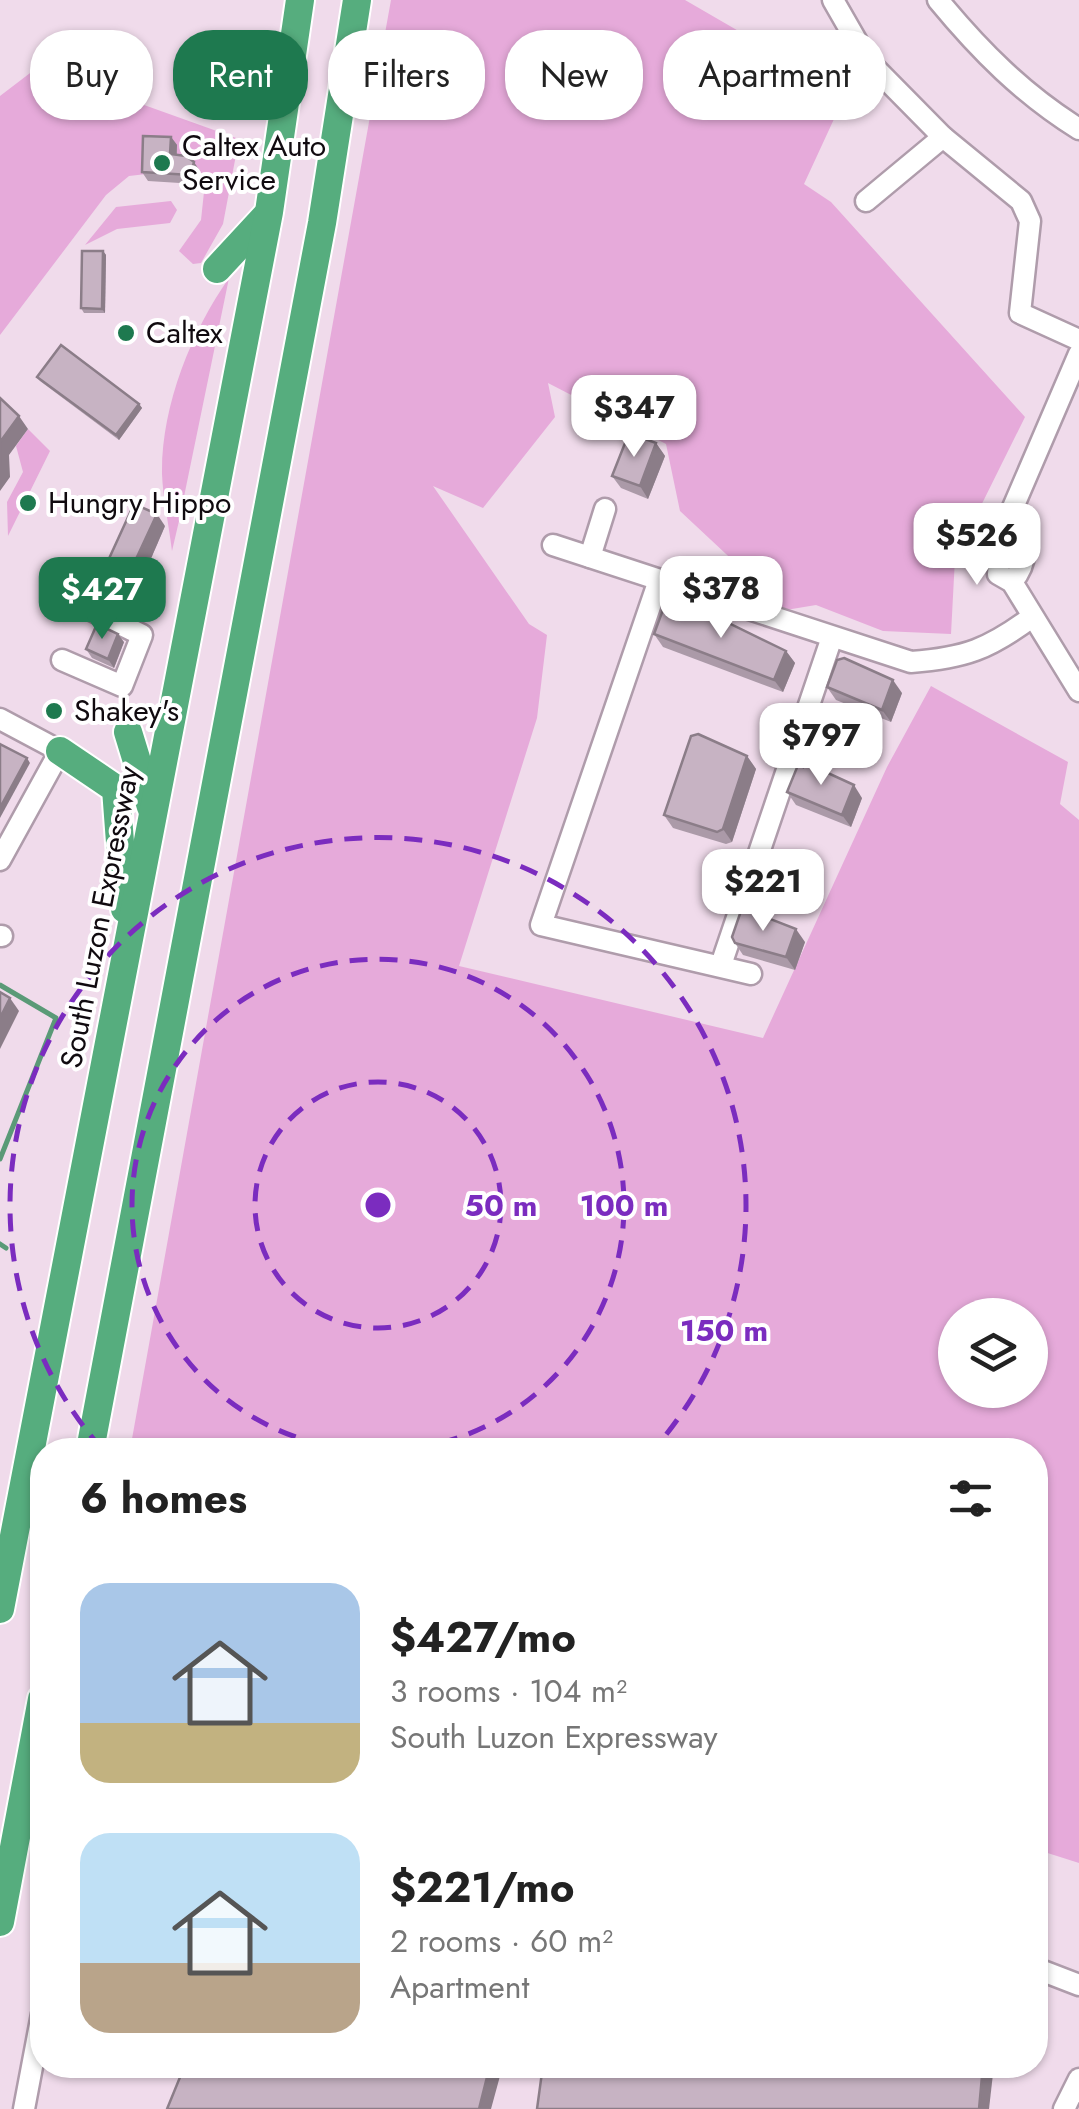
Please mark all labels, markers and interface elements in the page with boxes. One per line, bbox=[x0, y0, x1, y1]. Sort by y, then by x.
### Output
chip: Buy bbox=[30, 30, 153, 120]
chip: Rent bbox=[173, 30, 308, 120]
chip: Filters bbox=[328, 30, 485, 120]
chip: New bbox=[505, 30, 643, 120]
chip: Apartment bbox=[663, 30, 886, 120]
place label: Caltex Auto Service bbox=[182, 124, 326, 201]
marker: Caltex Auto Service bbox=[151, 152, 173, 174]
place label: Caltex bbox=[146, 311, 223, 354]
marker: Caltex bbox=[115, 322, 137, 344]
pin: $347 bbox=[575, 375, 693, 460]
text: $347 bbox=[593, 384, 675, 430]
place label: Hungry Hippo bbox=[48, 481, 231, 524]
marker: Hungry Hippo bbox=[17, 492, 39, 514]
pin: $526 bbox=[918, 503, 1036, 588]
text: $526 bbox=[936, 512, 1018, 558]
pin: $378 bbox=[662, 556, 780, 641]
pin: $427 bbox=[43, 557, 161, 642]
text: $378 bbox=[682, 565, 760, 611]
text: $427 bbox=[61, 566, 143, 612]
place label: Shakey's bbox=[74, 689, 179, 732]
marker: Shakey's bbox=[43, 700, 65, 722]
pin: $797 bbox=[762, 703, 880, 788]
text: $797 bbox=[782, 712, 860, 758]
street label: South Luzon Expressway bbox=[49, 761, 150, 1072]
pin: $221 bbox=[704, 849, 822, 934]
text: $221 bbox=[724, 858, 802, 904]
text: 50 m bbox=[465, 1184, 537, 1227]
text: 100 m bbox=[580, 1184, 668, 1227]
centre of rings bbox=[360, 1187, 396, 1223]
map controls bbox=[938, 1298, 1048, 1408]
button: layers bbox=[938, 1298, 1048, 1408]
text: 150 m bbox=[680, 1309, 768, 1352]
text: 6 homes bbox=[80, 1468, 247, 1529]
icon: filters bbox=[943, 1471, 998, 1526]
text: $427/mo bbox=[390, 1607, 576, 1668]
icon: home bbox=[160, 1623, 280, 1743]
text: 3 rooms · 104 m² bbox=[390, 1668, 627, 1714]
text: South Luzon Expressway bbox=[390, 1714, 718, 1760]
text: $221/mo bbox=[390, 1857, 574, 1918]
icon: home bbox=[160, 1873, 280, 1993]
text: 2 rooms · 60 m² bbox=[390, 1918, 613, 1964]
text: Apartment bbox=[390, 1964, 529, 2010]

